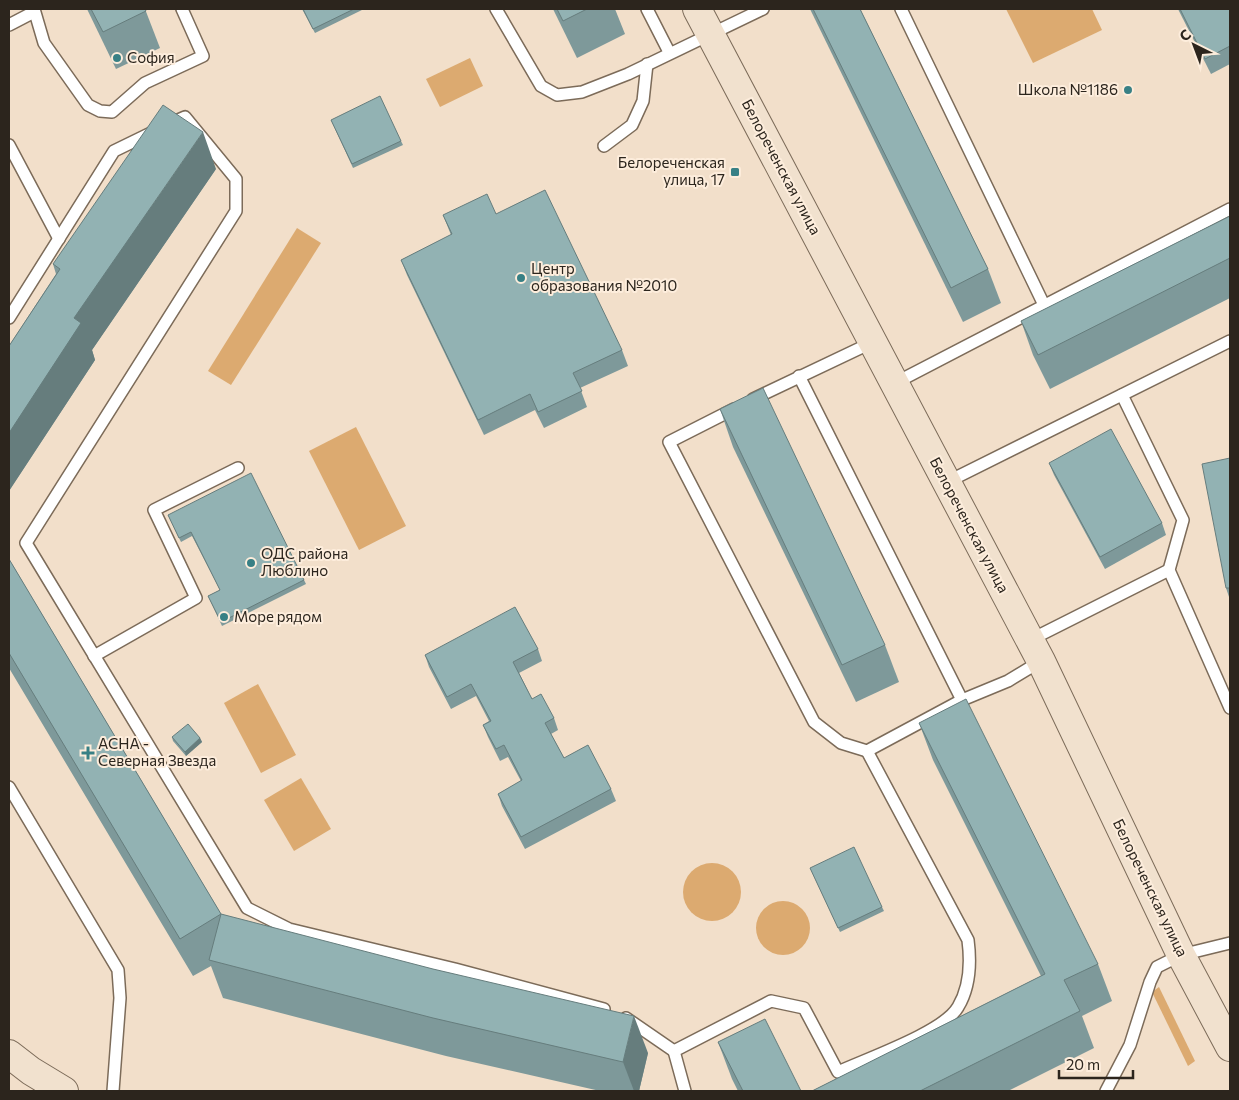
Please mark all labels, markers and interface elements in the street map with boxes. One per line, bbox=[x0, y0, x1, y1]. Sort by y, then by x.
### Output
north arrow bbox=[1169, 20, 1219, 70]
text: С bbox=[1176, 25, 1194, 44]
place label: София bbox=[127, 48, 175, 66]
marker: София bbox=[111, 52, 123, 64]
place label: Школа №1186 bbox=[1018, 80, 1118, 98]
marker: Школа №1186 bbox=[1122, 84, 1134, 96]
street label: Белореченская улица bbox=[738, 96, 825, 237]
place label: Белореченская улица, 17 bbox=[618, 153, 725, 188]
marker: Белореченская улица, 17 bbox=[729, 166, 741, 178]
place label: Центр образования №2010 bbox=[531, 259, 677, 294]
marker: Центр образования №2010 bbox=[515, 272, 527, 284]
street label: Белореченская улица bbox=[926, 454, 1013, 595]
place label: ОДС района Люблино bbox=[261, 544, 348, 579]
marker: ОДС района Люблино bbox=[245, 557, 257, 569]
place label: Море рядом bbox=[234, 607, 322, 625]
marker: Море рядом bbox=[218, 611, 230, 623]
place label: АСНА - Северная Звезда bbox=[98, 734, 216, 769]
marker: АСНА - Северная Звезда bbox=[82, 747, 94, 759]
street label: Белореченская улица bbox=[1110, 816, 1192, 959]
scale bar bbox=[1059, 1048, 1133, 1080]
text: 20 m bbox=[1066, 1055, 1100, 1073]

